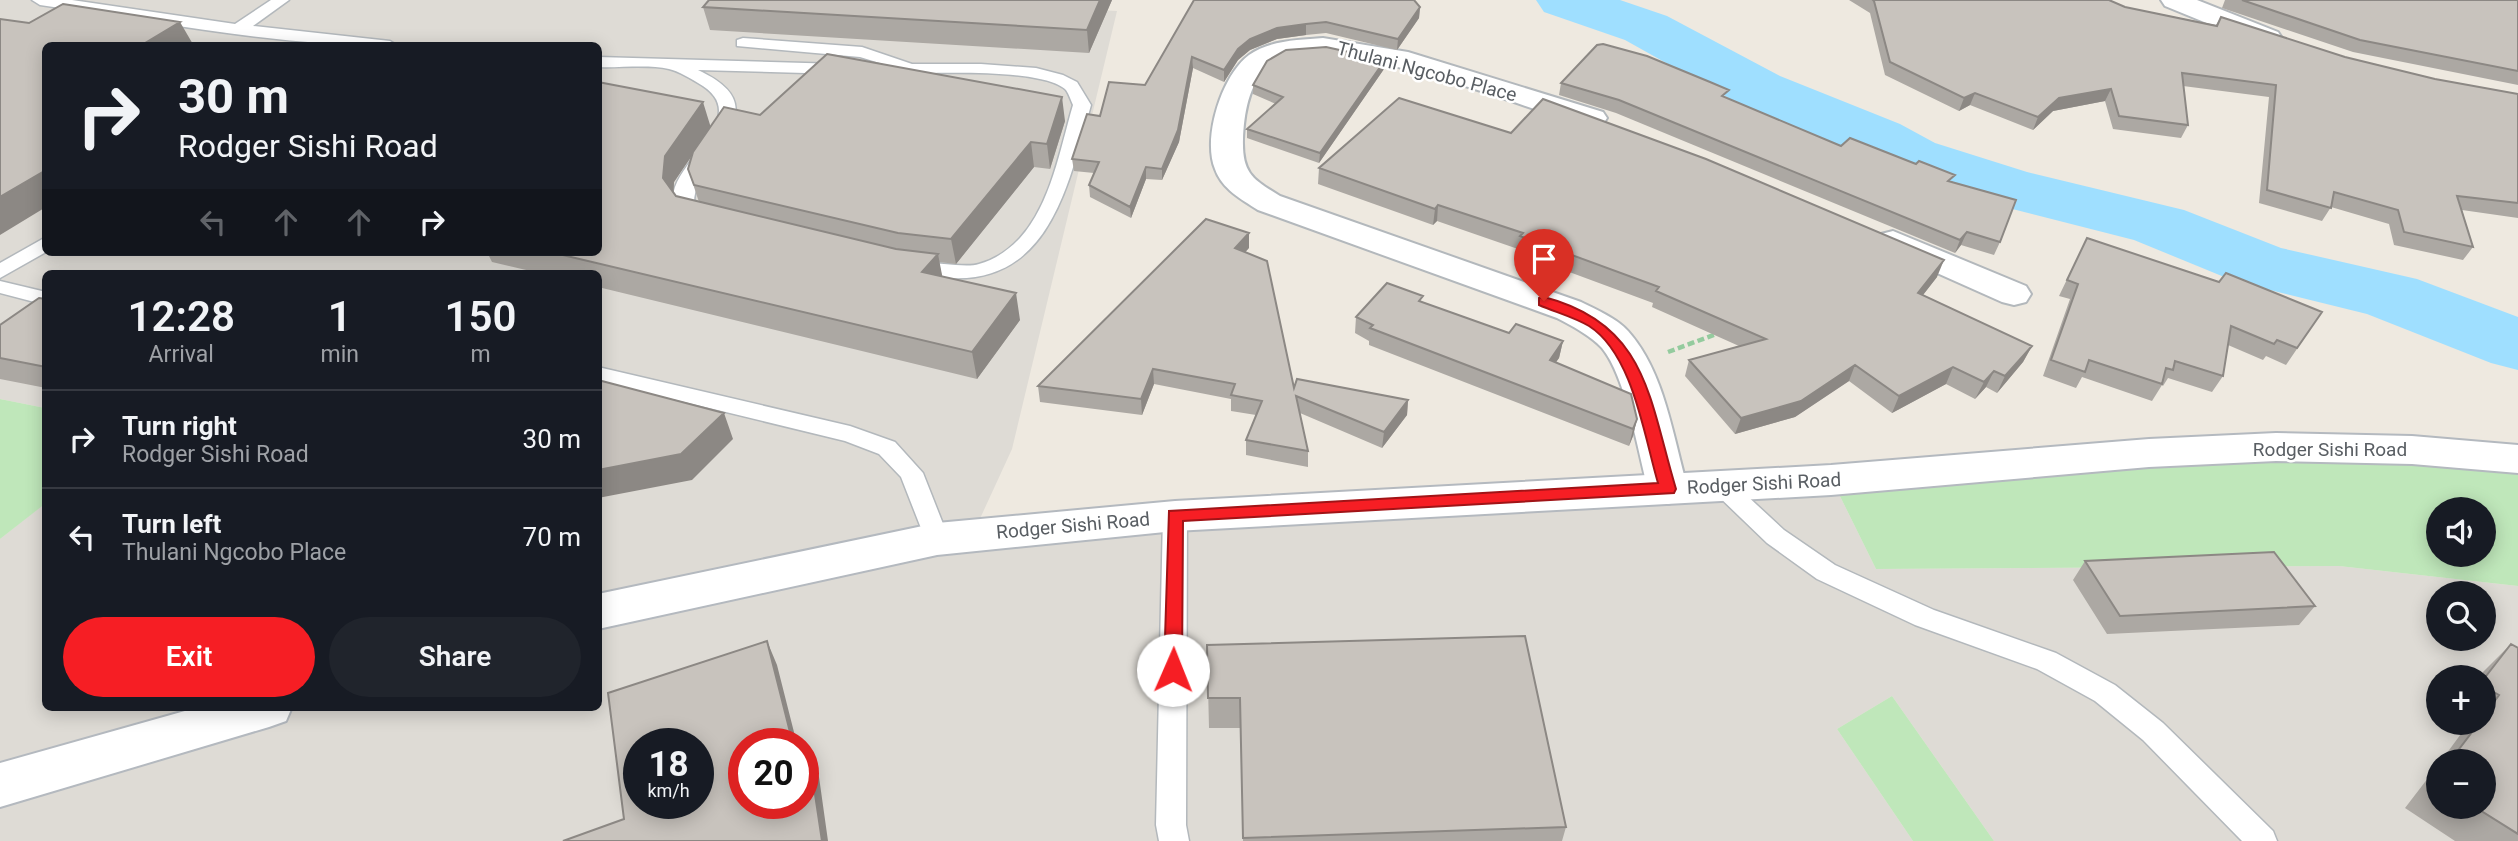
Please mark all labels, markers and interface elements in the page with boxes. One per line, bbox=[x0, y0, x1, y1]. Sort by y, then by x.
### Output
street label: Thulani Ngcobo Place bbox=[1334, 36, 1519, 107]
text: 30 m bbox=[178, 68, 289, 125]
icon: right bbox=[63, 70, 154, 161]
text: Rodger Sishi Road bbox=[178, 127, 438, 165]
icon: left bbox=[194, 203, 232, 241]
icon: ahead bbox=[267, 203, 305, 241]
icon: ahead bbox=[340, 203, 378, 241]
icon: right bbox=[413, 203, 451, 241]
pin bbox=[1514, 229, 1574, 301]
icon: arrive bbox=[1525, 240, 1563, 278]
text: 12:28 bbox=[128, 292, 235, 341]
text: 1 bbox=[328, 292, 352, 341]
text: 150 bbox=[444, 292, 516, 341]
text: Arrival bbox=[149, 341, 214, 368]
text: min bbox=[320, 341, 359, 368]
text: m bbox=[470, 341, 491, 368]
text: Turn right bbox=[122, 411, 237, 441]
icon: right bbox=[63, 420, 101, 458]
text: 30 m bbox=[523, 424, 581, 454]
street label: Rodger Sishi Road bbox=[2253, 438, 2407, 461]
text: Rodger Sishi Road bbox=[122, 441, 309, 468]
street label: Rodger Sishi Road bbox=[1686, 468, 1842, 499]
map controls bbox=[2426, 497, 2496, 819]
button: sound bbox=[2426, 497, 2496, 567]
street label: Rodger Sishi Road bbox=[995, 507, 1151, 544]
text: Turn left bbox=[122, 509, 221, 539]
icon: left bbox=[63, 518, 101, 556]
text: 70 m bbox=[523, 522, 581, 552]
text: Thulani Ngcobo Place bbox=[122, 539, 346, 566]
button: search bbox=[2426, 581, 2496, 651]
button: Exit bbox=[63, 617, 315, 697]
button: Share bbox=[329, 617, 581, 697]
position arrow bbox=[1136, 633, 1210, 707]
button: + bbox=[2426, 665, 2496, 735]
speed limit sign: 20 bbox=[728, 728, 819, 819]
text: 18 bbox=[648, 744, 689, 785]
button: − bbox=[2426, 749, 2496, 819]
text: km/h bbox=[647, 780, 690, 801]

